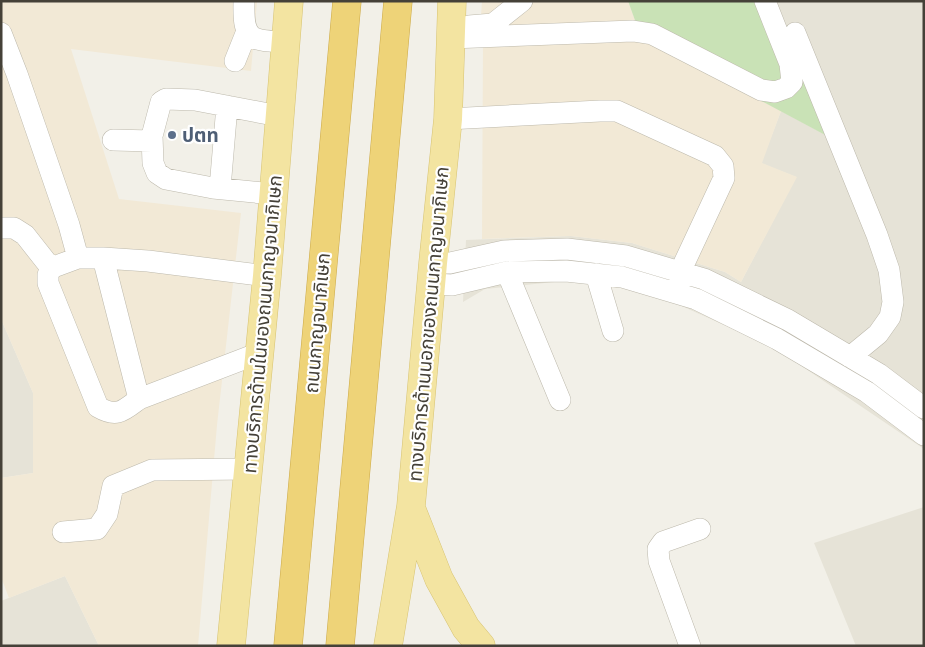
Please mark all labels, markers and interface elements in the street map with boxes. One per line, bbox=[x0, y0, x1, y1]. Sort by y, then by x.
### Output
place label: ปตท bbox=[182, 124, 219, 148]
marker: ปตท bbox=[166, 129, 178, 141]
street label: ทางบริการด้านนอกของถนนกาญจนาภิเษก bbox=[403, 166, 455, 483]
street label: ทางบริการด้านในของถนนกาญจนาภิเษก bbox=[238, 174, 288, 474]
street label: ถนนกาญจนาภิเษก bbox=[300, 252, 336, 394]

